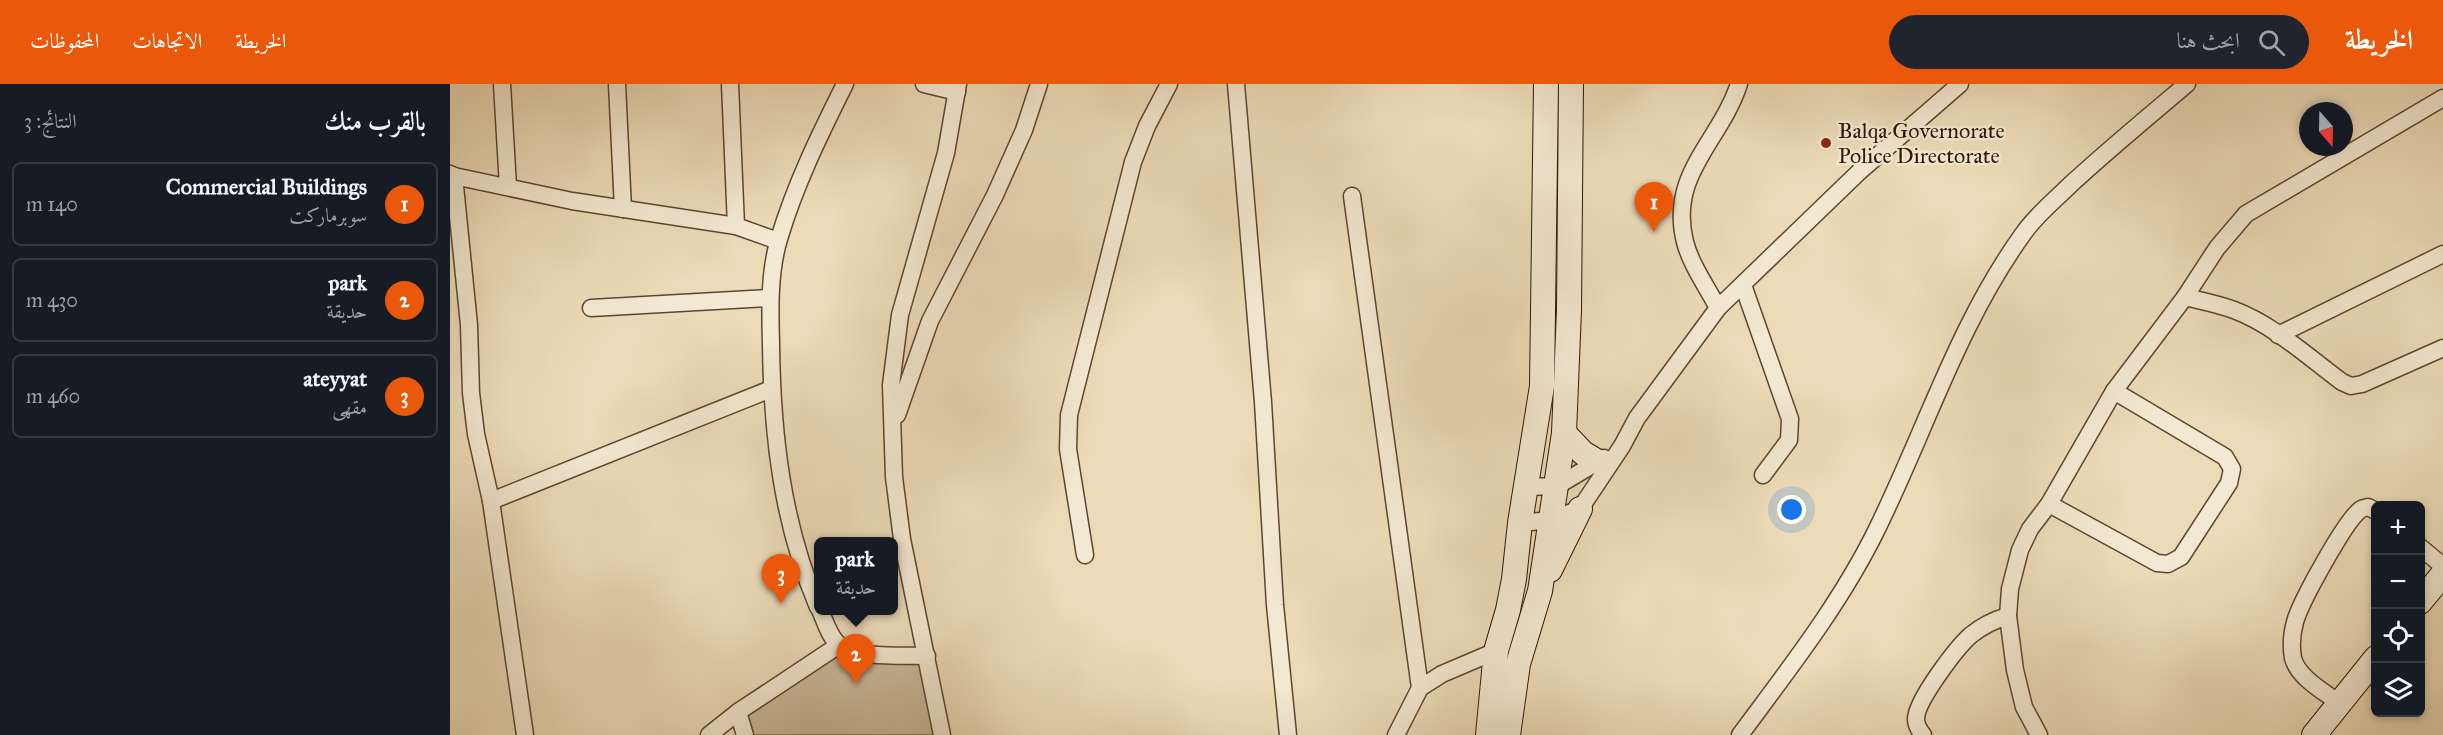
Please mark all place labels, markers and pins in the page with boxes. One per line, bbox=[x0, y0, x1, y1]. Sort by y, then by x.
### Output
place label: Balqa Governorate Police Directorate bbox=[1838, 117, 2005, 169]
marker: Balqa Governorate Police Directorate bbox=[1819, 136, 1833, 150]
pin: 1 bbox=[1634, 182, 1674, 232]
pin: 3 bbox=[762, 554, 800, 604]
pin: 2 bbox=[836, 634, 876, 684]

